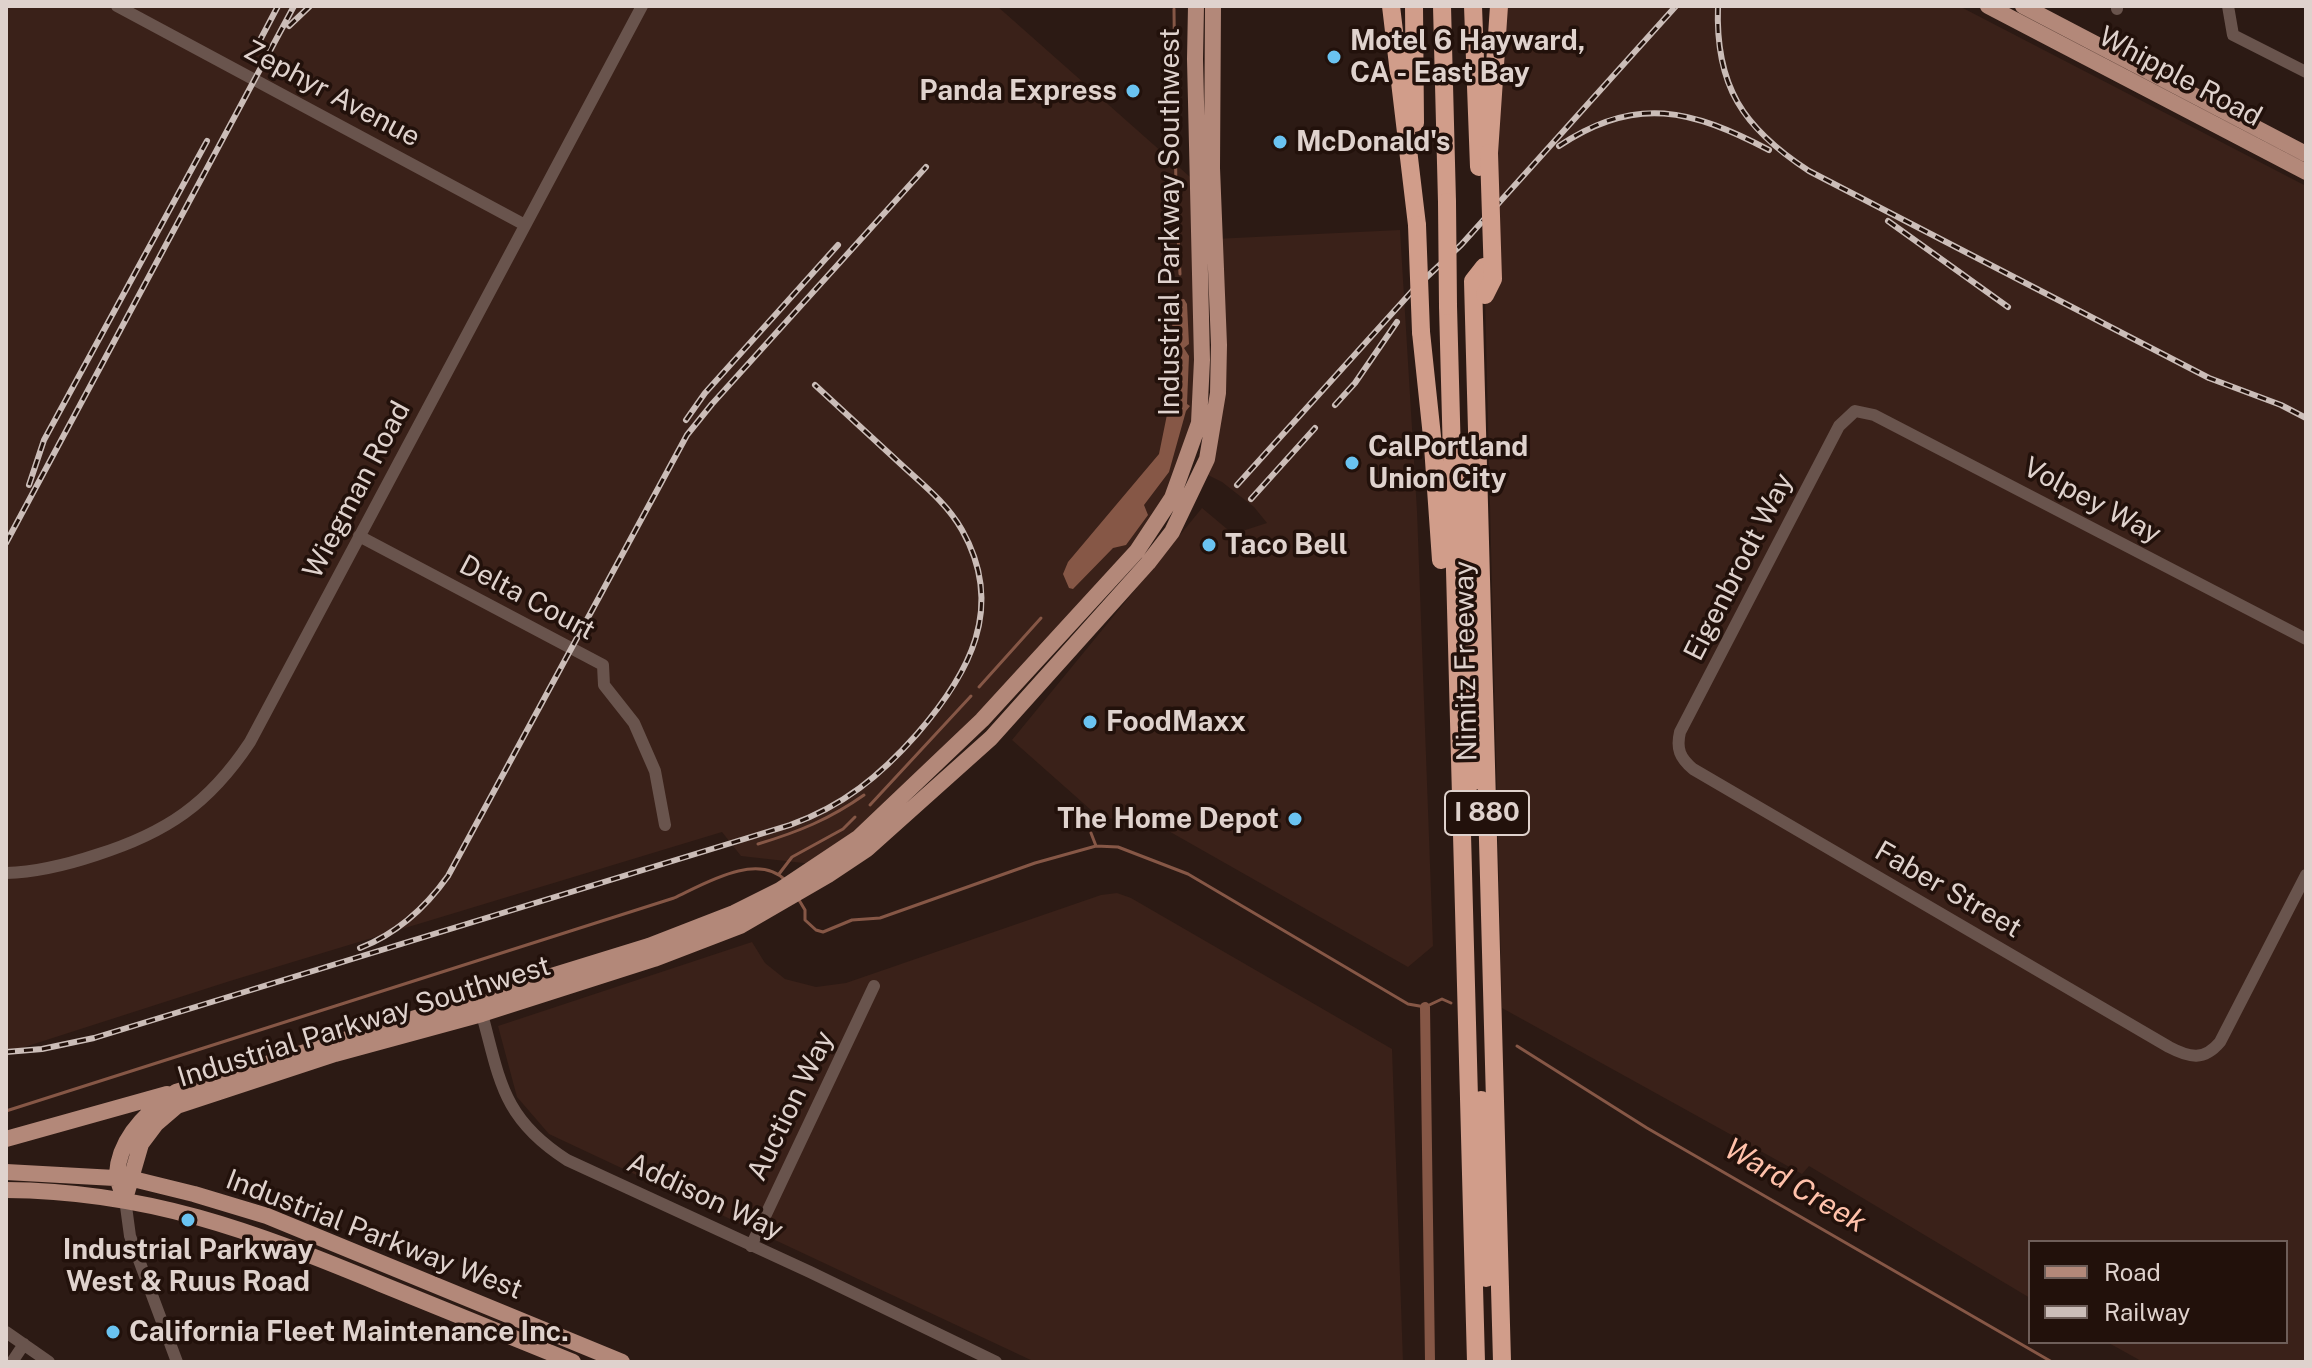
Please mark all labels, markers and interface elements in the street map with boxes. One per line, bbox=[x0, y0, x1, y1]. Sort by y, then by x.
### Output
street label: Whipple Road bbox=[2093, 20, 2267, 134]
place label: Motel 6 Hayward, CA - East Bay bbox=[1350, 24, 1586, 90]
street label: Industrial Parkway Southwest bbox=[1153, 28, 1187, 416]
street label: Zephyr Avenue bbox=[238, 34, 426, 154]
marker: Motel 6 Hayward, CA - East Bay bbox=[1325, 48, 1343, 66]
place label: Panda Express bbox=[919, 74, 1117, 108]
marker: Panda Express bbox=[1124, 82, 1142, 100]
place label: McDonald's bbox=[1296, 125, 1450, 159]
marker: McDonald's bbox=[1271, 133, 1289, 151]
street label: Wiegman Road bbox=[296, 396, 418, 584]
place label: CalPortland Union City bbox=[1368, 430, 1528, 496]
street label: Volpey Way bbox=[2017, 451, 2167, 551]
marker: CalPortland Union City bbox=[1343, 454, 1361, 472]
street label: Eigenbrodt Way bbox=[1677, 468, 1801, 666]
place label: Taco Bell bbox=[1225, 528, 1348, 562]
marker: Taco Bell bbox=[1200, 536, 1218, 554]
street label: Delta Court bbox=[453, 548, 601, 648]
street label: Nimitz Freeway bbox=[1447, 560, 1485, 762]
place label: FoodMaxx bbox=[1106, 705, 1246, 739]
marker: FoodMaxx bbox=[1081, 713, 1099, 731]
road number: I 880 bbox=[1445, 791, 1529, 835]
place label: The Home Depot bbox=[1057, 802, 1279, 836]
marker: The Home Depot bbox=[1286, 810, 1304, 828]
street label: Faber Street bbox=[1869, 834, 2027, 946]
street label: Industrial Parkway Southwest bbox=[173, 949, 555, 1095]
street label: Auction Way bbox=[740, 1026, 842, 1186]
water label: Ward Creek bbox=[1718, 1131, 1872, 1241]
street label: Addison Way bbox=[622, 1146, 788, 1248]
street label: Industrial Parkway West bbox=[221, 1163, 527, 1307]
marker: Industrial Parkway West & Ruus Road bbox=[179, 1211, 197, 1229]
place label: Industrial Parkway West & Ruus Road bbox=[63, 1233, 313, 1299]
legend bbox=[2028, 1240, 2288, 1344]
text: Road bbox=[2104, 1258, 2161, 1286]
text: Railway bbox=[2104, 1298, 2190, 1326]
place label: California Fleet Maintenance Inc. bbox=[129, 1315, 569, 1349]
marker: California Fleet Maintenance Inc. bbox=[104, 1323, 122, 1341]

